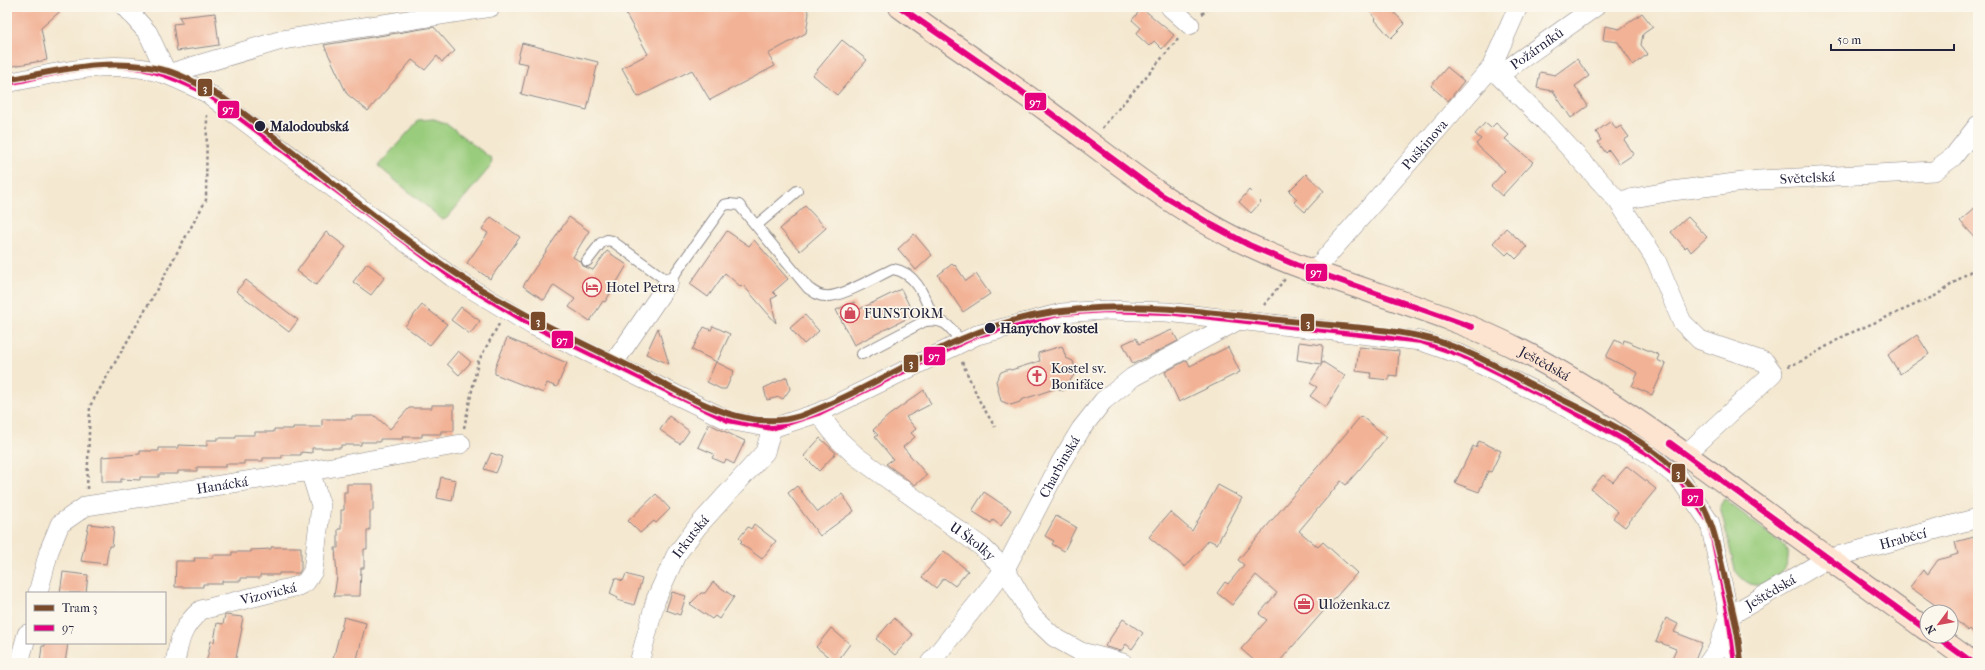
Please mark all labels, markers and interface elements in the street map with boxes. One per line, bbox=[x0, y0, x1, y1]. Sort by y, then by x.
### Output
street label: Požárníků bbox=[1507, 24, 1567, 73]
scale bar bbox=[1831, 26, 1954, 52]
text: 50 m bbox=[1837, 33, 1861, 47]
line badge: 3 bbox=[197, 78, 213, 97]
text: 3 bbox=[203, 82, 208, 95]
line badge: 97 bbox=[1024, 92, 1047, 111]
text: 97 bbox=[1028, 96, 1041, 109]
line badge: 97 bbox=[217, 100, 240, 119]
text: 97 bbox=[221, 103, 234, 116]
street label: Puškinova bbox=[1398, 115, 1451, 173]
place label: Malodoubská bbox=[269, 118, 349, 135]
marker: Malodoubská bbox=[253, 119, 267, 133]
street label: Světelská bbox=[1779, 168, 1836, 187]
line badge: 97 bbox=[1305, 263, 1328, 282]
text: 97 bbox=[1309, 266, 1322, 279]
hotel icon: Hotel Petra bbox=[581, 276, 603, 298]
place label: Hotel Petra bbox=[606, 279, 676, 296]
shop icon: FUNSTORM bbox=[839, 302, 861, 324]
place label: FUNSTORM bbox=[864, 305, 944, 322]
line badge: 3 bbox=[530, 311, 546, 331]
line badge: 3 bbox=[1300, 313, 1315, 332]
text: 3 bbox=[536, 315, 541, 328]
text: 3 bbox=[1306, 317, 1311, 330]
place label: Hanychov kostel bbox=[1000, 320, 1098, 337]
marker: Hanychov kostel bbox=[983, 321, 997, 335]
line badge: 97 bbox=[551, 330, 574, 349]
text: 97 bbox=[555, 334, 568, 347]
street label: Ještědská bbox=[1516, 342, 1574, 385]
line badge: 97 bbox=[923, 346, 946, 366]
text: 97 bbox=[927, 350, 940, 363]
line badge: 3 bbox=[903, 354, 919, 373]
text: 3 bbox=[909, 357, 914, 370]
place label: Kostel sv. Bonifáce bbox=[1051, 360, 1107, 393]
church icon: Kostel sv. Bonifáce bbox=[1026, 365, 1048, 387]
street label: Charbinská bbox=[1035, 432, 1084, 501]
line badge: 3 bbox=[1671, 463, 1686, 483]
text: 3 bbox=[1676, 467, 1681, 480]
street label: Hanácká bbox=[195, 472, 250, 497]
line badge: 97 bbox=[1681, 488, 1704, 507]
text: 97 bbox=[1686, 491, 1699, 504]
street label: Irkutská bbox=[668, 511, 713, 561]
street label: U Školky bbox=[946, 518, 1000, 564]
street label: Hraběcí bbox=[1877, 524, 1929, 553]
street label: Ještědská bbox=[1741, 570, 1799, 614]
street label: Vizovická bbox=[238, 578, 299, 609]
legend bbox=[26, 592, 166, 644]
office icon: Uloženka.cz bbox=[1293, 593, 1315, 615]
place label: Uloženka.cz bbox=[1318, 596, 1390, 613]
text: Tram 3 bbox=[62, 601, 97, 615]
north arrow bbox=[1919, 604, 1959, 644]
text: 97 bbox=[62, 621, 74, 635]
text: N bbox=[1923, 622, 1939, 636]

